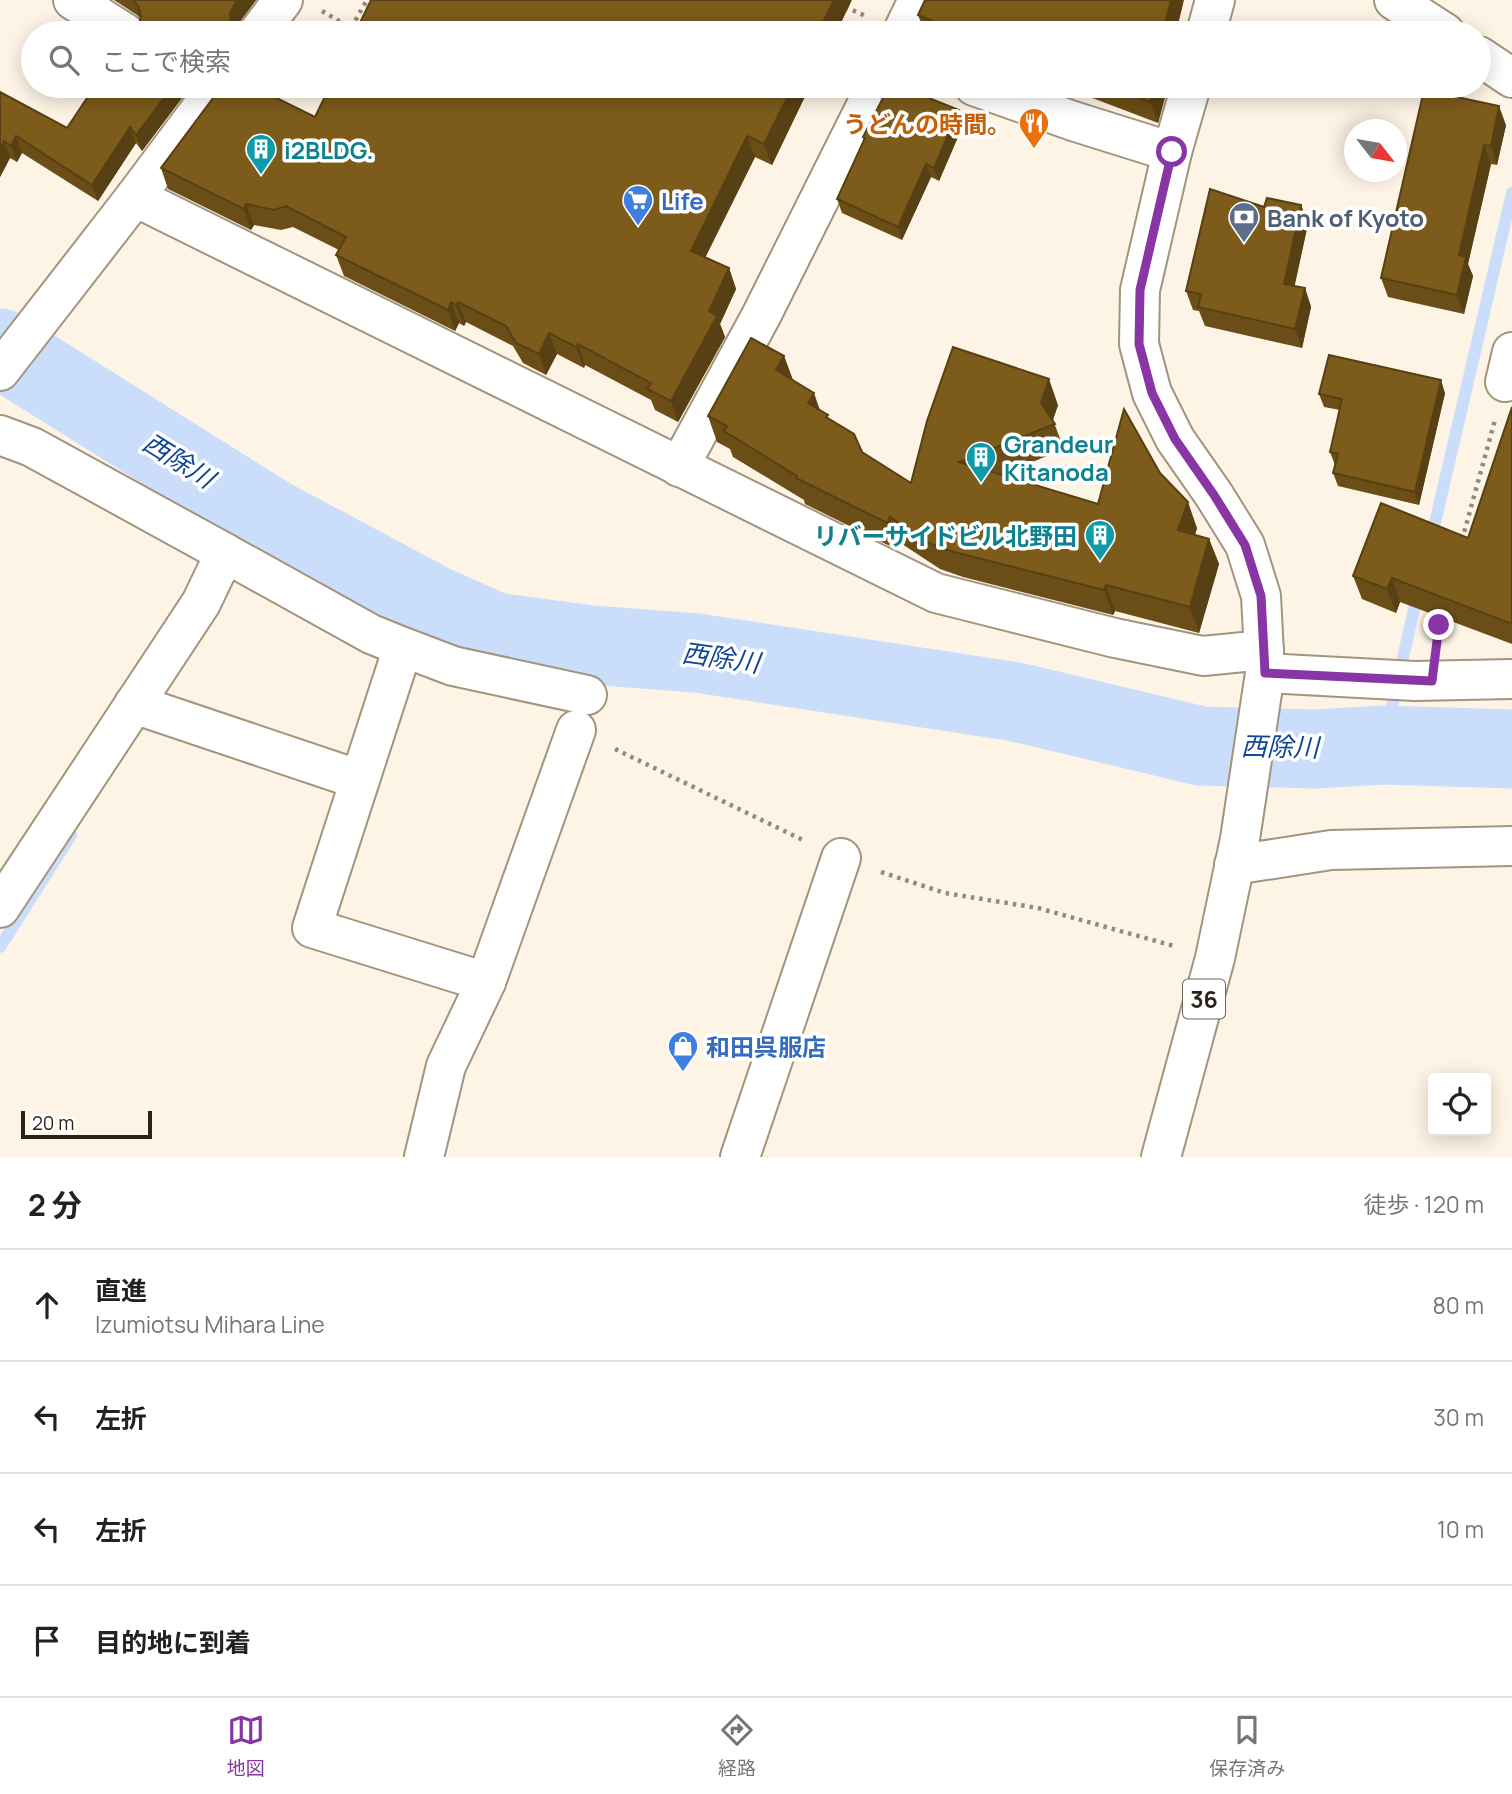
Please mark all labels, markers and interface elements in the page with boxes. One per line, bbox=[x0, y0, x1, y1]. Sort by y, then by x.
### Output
search box bbox=[21, 21, 1491, 98]
icon: search bbox=[45, 41, 83, 79]
text: ここで検索 bbox=[101, 43, 231, 79]
restaurant icon: うどんの時間。 bbox=[1017, 106, 1051, 150]
place label: うどんの時間。 bbox=[843, 107, 1011, 140]
north arrow bbox=[1344, 119, 1407, 182]
building icon: i2BLDG. bbox=[244, 132, 278, 176]
place label: i2BLDG. bbox=[284, 133, 373, 166]
route start bbox=[1156, 136, 1187, 167]
supermarket icon: Life bbox=[621, 183, 655, 227]
place label: Life bbox=[661, 184, 704, 217]
bank icon: Bank of Kyoto bbox=[1227, 200, 1261, 244]
place label: Bank of Kyoto bbox=[1267, 201, 1424, 234]
water label: 西除川 bbox=[136, 424, 224, 498]
place label: Grandeur Kitanoda bbox=[1004, 427, 1113, 488]
building icon: Grandeur Kitanoda bbox=[964, 440, 998, 484]
building icon: リバーサイドビル北野田 bbox=[1083, 518, 1117, 562]
place label: リバーサイドビル北野田 bbox=[813, 519, 1077, 552]
route end bbox=[1423, 609, 1454, 640]
water label: 西除川 bbox=[680, 634, 765, 681]
water label: 西除川 bbox=[1241, 727, 1322, 765]
road number: 36 bbox=[1183, 980, 1225, 1018]
shop icon: 和田呉服店 bbox=[666, 1029, 700, 1073]
place label: 和田呉服店 bbox=[706, 1030, 826, 1063]
map controls bbox=[1428, 1073, 1491, 1136]
button: locate bbox=[1428, 1073, 1491, 1136]
scale bar bbox=[21, 1108, 152, 1140]
text: 20 m bbox=[32, 1110, 74, 1136]
text: 2 分 bbox=[28, 1184, 82, 1225]
text: 徒歩 · 120 m bbox=[1363, 1188, 1484, 1220]
text: 直進 bbox=[95, 1272, 147, 1308]
icon: ahead bbox=[28, 1286, 66, 1324]
text: 80 m bbox=[1433, 1289, 1484, 1321]
text: Izumiotsu Mihara Line bbox=[95, 1308, 325, 1340]
icon: left bbox=[28, 1398, 66, 1436]
text: 左折 bbox=[95, 1400, 147, 1436]
text: 30 m bbox=[1433, 1401, 1484, 1433]
icon: left bbox=[28, 1510, 66, 1548]
text: 左折 bbox=[95, 1512, 147, 1548]
text: 10 m bbox=[1437, 1513, 1484, 1545]
icon: arrive bbox=[28, 1622, 66, 1660]
text: 目的地に到着 bbox=[95, 1624, 251, 1660]
tab: 地図 bbox=[227, 1711, 265, 1781]
tab: 経路 bbox=[718, 1711, 756, 1781]
tab: 保存済み bbox=[1209, 1711, 1285, 1781]

